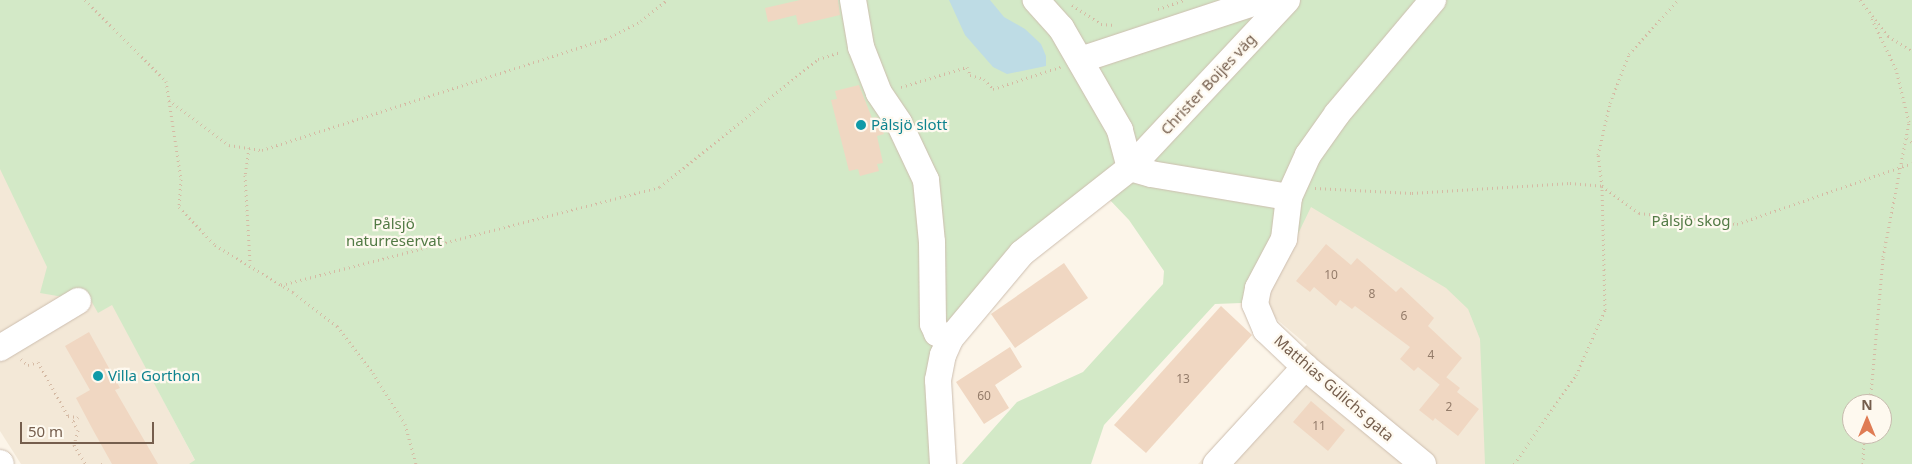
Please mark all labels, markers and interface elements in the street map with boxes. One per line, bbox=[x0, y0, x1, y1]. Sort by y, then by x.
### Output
street label: Christer Boijes väg bbox=[1157, 30, 1259, 138]
place label: Pålsjö slott bbox=[871, 116, 947, 134]
marker: Pålsjö slott bbox=[855, 119, 867, 131]
park label: Pålsjö skog bbox=[1652, 212, 1730, 230]
park label: Pålsjö naturreservat bbox=[346, 214, 442, 249]
house number: 10 bbox=[1324, 268, 1338, 282]
house number: 8 bbox=[1369, 287, 1375, 301]
house number: 6 bbox=[1401, 309, 1407, 323]
street label: Matthias Gülichs gata bbox=[1271, 331, 1397, 445]
house number: 4 bbox=[1428, 348, 1434, 362]
place label: Villa Gorthon bbox=[108, 367, 200, 385]
marker: Villa Gorthon bbox=[92, 370, 104, 382]
house number: 13 bbox=[1176, 372, 1190, 386]
house number: 60 bbox=[977, 389, 991, 403]
north arrow bbox=[1842, 394, 1892, 444]
text: N bbox=[1861, 395, 1873, 414]
house number: 2 bbox=[1446, 400, 1452, 414]
scale bar bbox=[22, 412, 156, 444]
house number: 11 bbox=[1312, 419, 1326, 433]
text: 50 m bbox=[28, 421, 63, 441]

